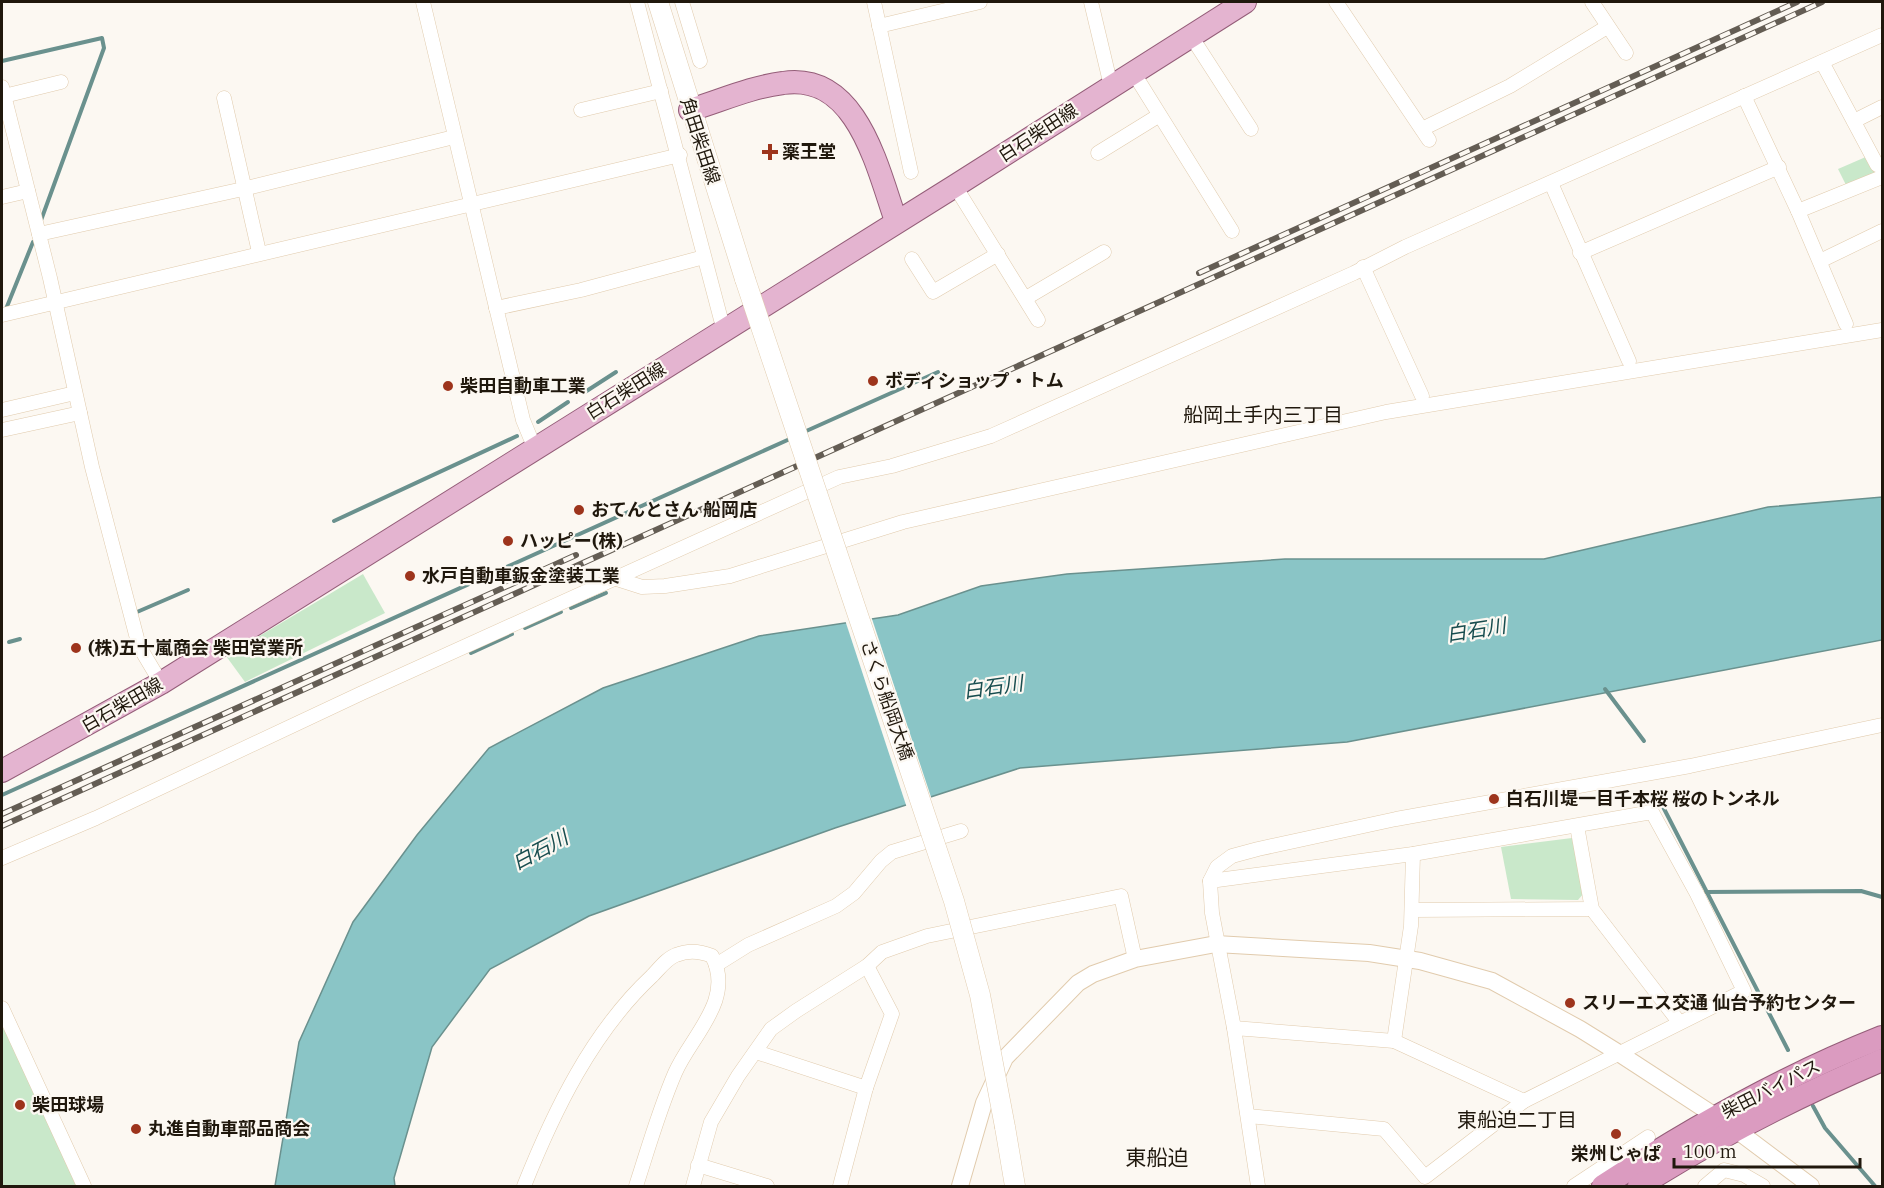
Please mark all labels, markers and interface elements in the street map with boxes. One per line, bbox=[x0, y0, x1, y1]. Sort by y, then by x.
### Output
street label: 角田柴田線 bbox=[676, 94, 725, 187]
street label: 白石柴田線 bbox=[994, 98, 1082, 167]
place label: 薬王堂 bbox=[782, 140, 836, 163]
marker: 薬王堂 bbox=[763, 145, 777, 159]
street label: 白石柴田線 bbox=[581, 357, 670, 424]
place label: ボディショップ・トム bbox=[885, 369, 1064, 392]
place label: 柴田自動車工業 bbox=[460, 374, 586, 397]
marker: ボディショップ・トム bbox=[866, 374, 880, 388]
marker: 柴田自動車工業 bbox=[441, 379, 455, 393]
district label: 船岡土手内三丁目 bbox=[1183, 401, 1343, 428]
place label: おてんとさん 船岡店 bbox=[591, 498, 757, 521]
marker: おてんとさん 船岡店 bbox=[572, 503, 586, 517]
place label: ハッピー(株) bbox=[520, 529, 623, 552]
marker: ハッピー(株) bbox=[501, 534, 515, 548]
place label: 水戸自動車鈑金塗装工業 bbox=[422, 564, 620, 587]
marker: 水戸自動車鈑金塗装工業 bbox=[403, 569, 417, 583]
water label: 白石川 bbox=[1444, 611, 1510, 648]
place label: (株)五十嵐商会 柴田営業所 bbox=[88, 636, 303, 659]
street label: さくら船岡大橋 bbox=[856, 637, 919, 763]
marker: (株)五十嵐商会 柴田営業所 bbox=[69, 641, 83, 655]
water label: 白石川 bbox=[961, 669, 1026, 704]
street label: 白石柴田線 bbox=[77, 672, 166, 737]
place label: 白石川堤一目千本桜 桜のトンネル bbox=[1506, 787, 1780, 810]
marker: 白石川堤一目千本桜 桜のトンネル bbox=[1487, 792, 1501, 806]
water label: 白石川 bbox=[507, 823, 574, 876]
place label: スリーエス交通 仙台予約センター bbox=[1582, 991, 1856, 1014]
marker: スリーエス交通 仙台予約センター bbox=[1563, 996, 1577, 1010]
street label: 柴田バイパス bbox=[1718, 1054, 1824, 1123]
place label: 柴田球場 bbox=[32, 1093, 104, 1116]
marker: 柴田球場 bbox=[13, 1098, 27, 1112]
district label: 東船迫二丁目 bbox=[1457, 1106, 1577, 1133]
place label: 丸進自動車部品商会 bbox=[148, 1117, 310, 1140]
marker: 丸進自動車部品商会 bbox=[129, 1122, 143, 1136]
marker: 栄州じゃぱ bbox=[1609, 1127, 1623, 1141]
scale bar bbox=[1674, 1131, 1860, 1169]
text: 100 m bbox=[1683, 1140, 1737, 1163]
place label: 栄州じゃぱ bbox=[1571, 1142, 1661, 1165]
district label: 東船迫 bbox=[1126, 1143, 1189, 1171]

